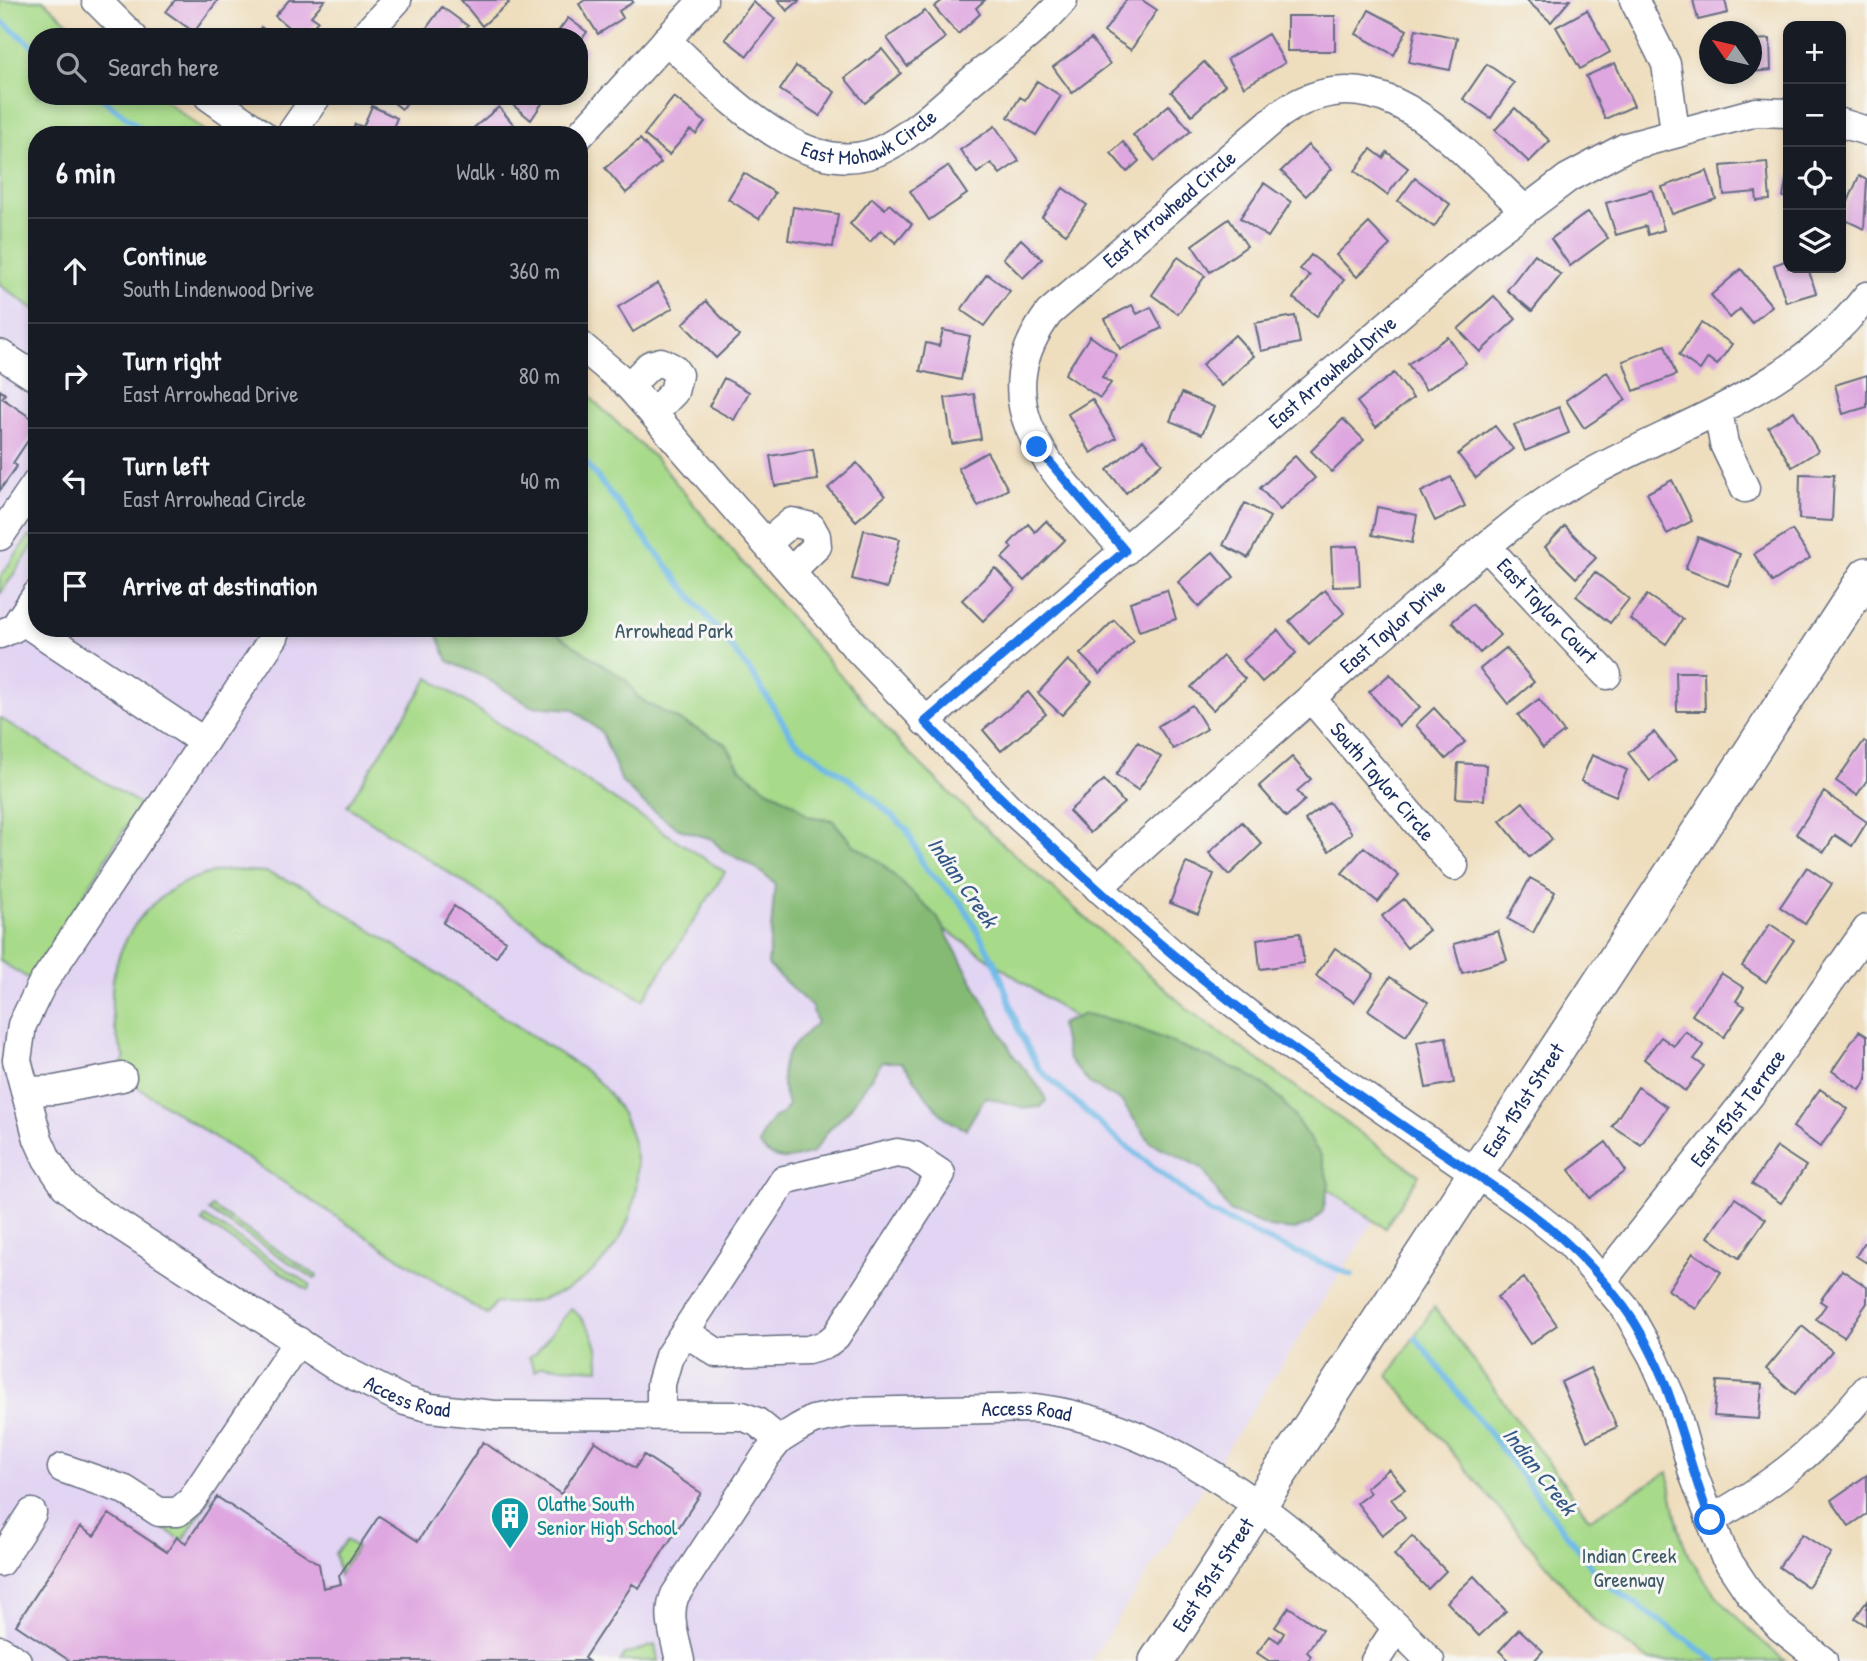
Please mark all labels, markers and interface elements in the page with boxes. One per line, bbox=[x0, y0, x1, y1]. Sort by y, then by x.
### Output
north arrow bbox=[1699, 21, 1762, 84]
map controls bbox=[1783, 21, 1846, 273]
button: + bbox=[1783, 21, 1846, 84]
search box bbox=[28, 28, 588, 105]
icon: search bbox=[52, 48, 90, 86]
text: Search here bbox=[108, 49, 219, 84]
button: − bbox=[1783, 84, 1846, 147]
street label: East Mohawk Circle bbox=[797, 102, 943, 172]
street label: East Arrowhead Circle bbox=[1096, 143, 1242, 274]
button: locate bbox=[1783, 147, 1846, 210]
text: 6 min bbox=[56, 152, 116, 192]
text: Walk · 480 m bbox=[456, 156, 560, 187]
button: layers bbox=[1783, 210, 1846, 273]
text: Continue bbox=[123, 238, 207, 273]
icon: ahead bbox=[56, 252, 94, 290]
text: 360 m bbox=[509, 255, 560, 286]
text: South Lindenwood Drive bbox=[123, 273, 314, 304]
street label: East Arrowhead Drive bbox=[1262, 309, 1402, 435]
text: Turn right bbox=[123, 343, 221, 378]
icon: right bbox=[56, 357, 94, 395]
text: 80 m bbox=[519, 360, 560, 391]
text: East Arrowhead Drive bbox=[123, 378, 298, 409]
route end bbox=[1021, 431, 1052, 462]
text: Turn left bbox=[123, 448, 209, 483]
icon: left bbox=[56, 462, 94, 500]
text: 40 m bbox=[520, 465, 560, 496]
text: East Arrowhead Circle bbox=[123, 483, 306, 514]
street label: East Taylor Court bbox=[1491, 552, 1605, 671]
icon: arrive bbox=[56, 567, 94, 605]
text: Arrive at destination bbox=[123, 568, 318, 603]
street label: East Taylor Drive bbox=[1333, 572, 1451, 680]
park label: Arrowhead Park bbox=[615, 616, 733, 645]
street label: South Taylor Circle bbox=[1324, 716, 1442, 847]
water label: Indian Creek bbox=[921, 830, 1007, 935]
street label: East 151st Street bbox=[1475, 1037, 1572, 1163]
street label: East 151st Terrace bbox=[1683, 1043, 1792, 1173]
street label: Access Road bbox=[359, 1368, 452, 1424]
street label: Access Road bbox=[981, 1393, 1074, 1428]
water label: Indian Creek bbox=[1496, 1420, 1586, 1523]
place label: Olathe South Senior High School bbox=[537, 1489, 678, 1542]
building icon: Olathe South Senior High School bbox=[489, 1495, 531, 1550]
route start bbox=[1694, 1504, 1725, 1535]
street label: East 151st Street bbox=[1165, 1511, 1261, 1637]
park label: Indian Creek Greenway bbox=[1582, 1541, 1677, 1594]

